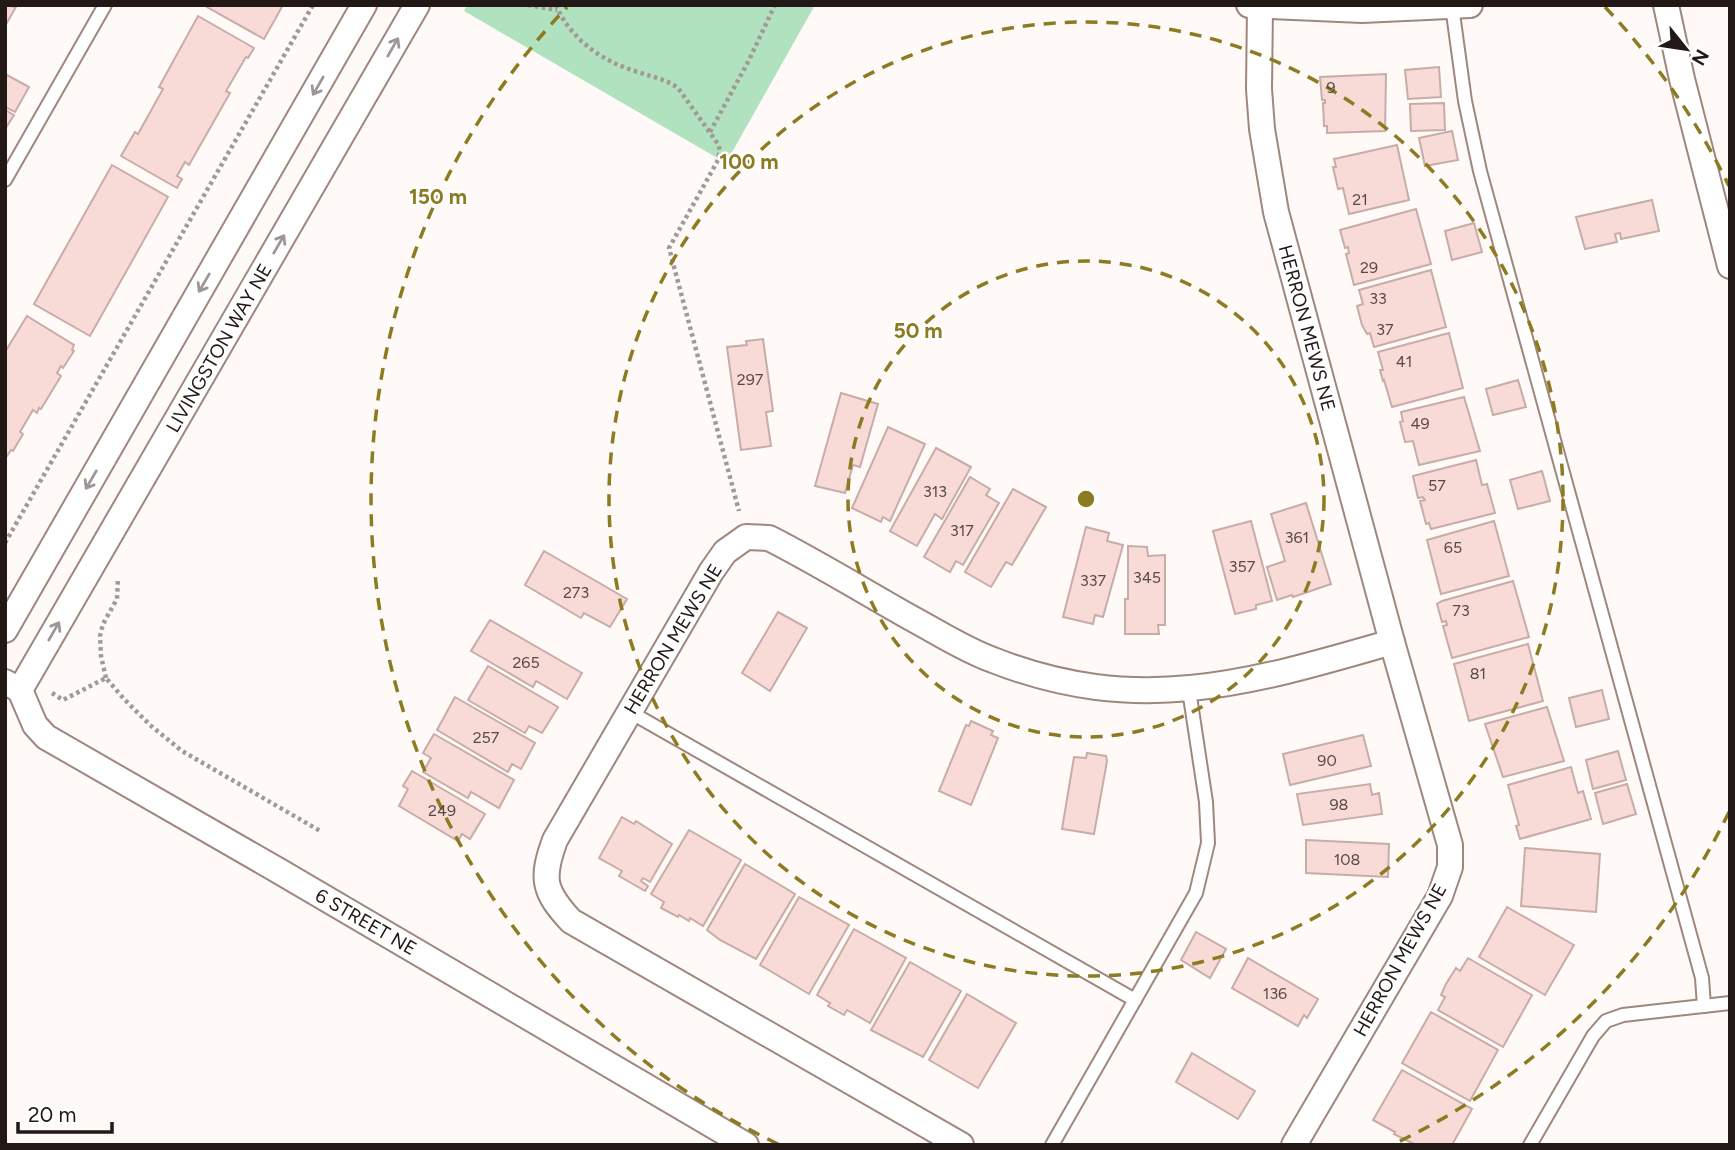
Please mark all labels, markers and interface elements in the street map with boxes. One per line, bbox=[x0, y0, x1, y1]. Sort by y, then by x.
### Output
north arrow bbox=[1651, 14, 1721, 84]
one-way arrow bbox=[386, 37, 400, 57]
text: N bbox=[1687, 45, 1714, 69]
one-way arrow bbox=[311, 75, 325, 95]
house number: 9 bbox=[1326, 78, 1336, 97]
text: 100 m bbox=[719, 149, 779, 174]
text: 150 m bbox=[409, 184, 467, 209]
house number: 21 bbox=[1352, 190, 1368, 209]
one-way arrow bbox=[272, 234, 286, 254]
street label: HERRON MEWS NE bbox=[1274, 242, 1340, 414]
house number: 29 bbox=[1360, 258, 1378, 277]
street label: LIVINGSTON WAY NE bbox=[161, 259, 277, 437]
one-way arrow bbox=[197, 272, 211, 292]
house number: 33 bbox=[1369, 289, 1387, 308]
text: 50 m bbox=[893, 318, 943, 343]
house number: 37 bbox=[1376, 320, 1394, 339]
house number: 41 bbox=[1396, 352, 1412, 371]
house number: 297 bbox=[737, 370, 764, 389]
house number: 49 bbox=[1411, 414, 1430, 433]
one-way arrow bbox=[84, 469, 97, 490]
house number: 57 bbox=[1428, 476, 1446, 495]
house number: 313 bbox=[923, 482, 947, 501]
centre of rings bbox=[1074, 487, 1098, 511]
house number: 317 bbox=[950, 521, 974, 540]
house number: 361 bbox=[1285, 528, 1309, 547]
house number: 65 bbox=[1444, 538, 1462, 557]
house number: 357 bbox=[1229, 557, 1256, 576]
street label: HERRON MEWS NE bbox=[619, 560, 727, 718]
house number: 345 bbox=[1133, 568, 1161, 587]
house number: 337 bbox=[1080, 571, 1106, 590]
house number: 273 bbox=[563, 583, 589, 602]
house number: 73 bbox=[1452, 601, 1470, 620]
one-way arrow bbox=[47, 622, 61, 642]
house number: 265 bbox=[512, 653, 540, 672]
house number: 81 bbox=[1470, 664, 1486, 683]
house number: 257 bbox=[473, 728, 500, 747]
house number: 90 bbox=[1317, 751, 1337, 770]
house number: 98 bbox=[1330, 795, 1348, 814]
house number: 249 bbox=[428, 801, 456, 820]
house number: 108 bbox=[1334, 850, 1360, 869]
street label: HERRON MEWS NE bbox=[1348, 880, 1452, 1040]
street label: 6 STREET NE bbox=[311, 884, 421, 960]
house number: 136 bbox=[1263, 984, 1287, 1003]
scale bar bbox=[18, 1090, 112, 1134]
text: 20 m bbox=[28, 1102, 76, 1127]

